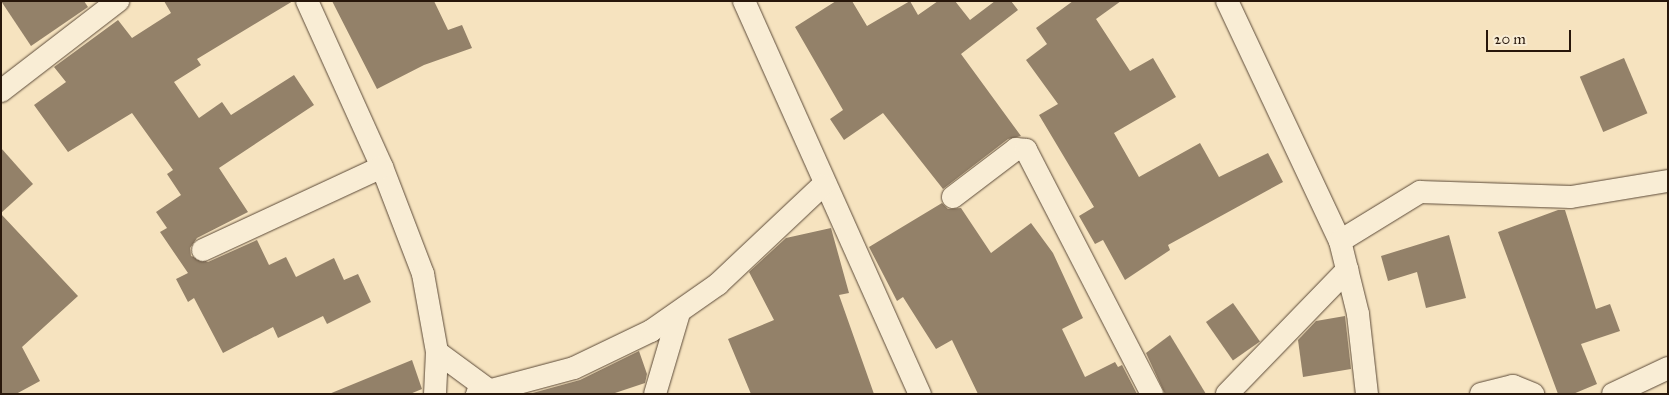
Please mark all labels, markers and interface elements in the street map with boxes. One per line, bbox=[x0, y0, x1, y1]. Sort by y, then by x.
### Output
scale bar bbox=[1489, 20, 1574, 52]
text: 20 m bbox=[1494, 30, 1526, 48]

